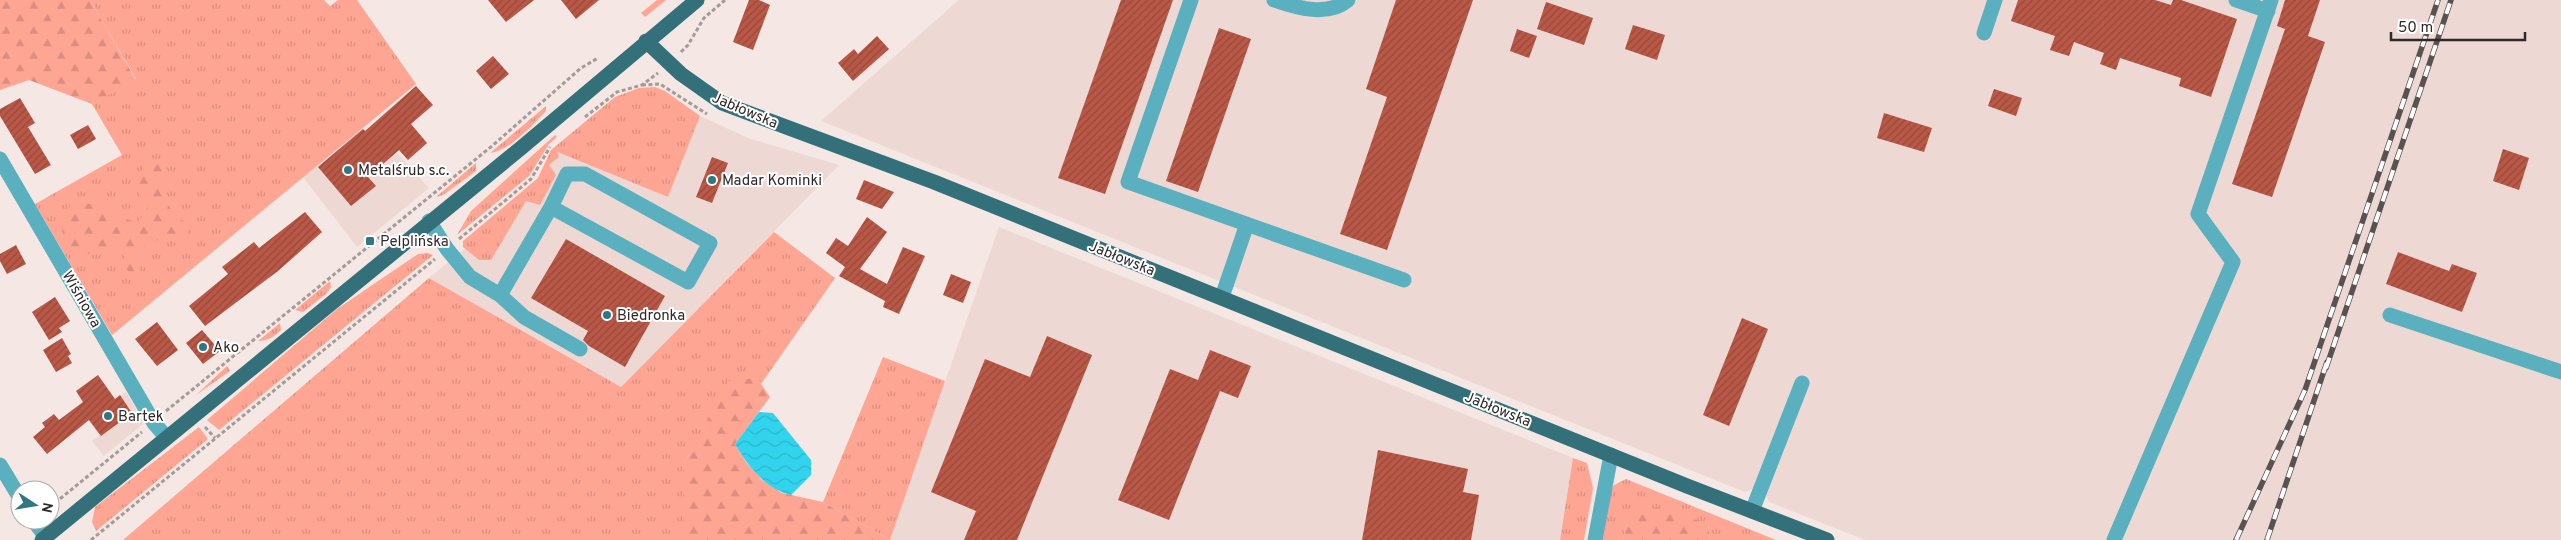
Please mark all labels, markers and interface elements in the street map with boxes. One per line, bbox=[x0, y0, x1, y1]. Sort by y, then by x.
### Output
scale bar bbox=[2391, 10, 2525, 42]
text: 50 m bbox=[2398, 19, 2433, 38]
street label: Jabłowska bbox=[709, 89, 780, 134]
place label: Metalśrub s.c. bbox=[358, 162, 449, 181]
marker: Metalśrub s.c. bbox=[342, 164, 354, 176]
place label: Madar Kominki bbox=[722, 172, 822, 191]
marker: Madar Kominki bbox=[706, 174, 718, 186]
place label: Pelplińska bbox=[380, 233, 449, 252]
marker: Pelplińska bbox=[364, 235, 376, 247]
street label: Jabłowska bbox=[1086, 238, 1157, 281]
street label: Wiśniowa bbox=[57, 268, 105, 332]
place label: Biedronka bbox=[617, 307, 685, 326]
marker: Biedronka bbox=[601, 309, 613, 321]
place label: Ako bbox=[213, 339, 239, 358]
marker: Ako bbox=[197, 341, 209, 353]
street label: Jabłowska bbox=[1462, 389, 1533, 432]
place label: Bartek bbox=[118, 408, 164, 427]
marker: Bartek bbox=[102, 410, 114, 422]
north arrow bbox=[10, 480, 60, 530]
text: N bbox=[37, 501, 56, 514]

